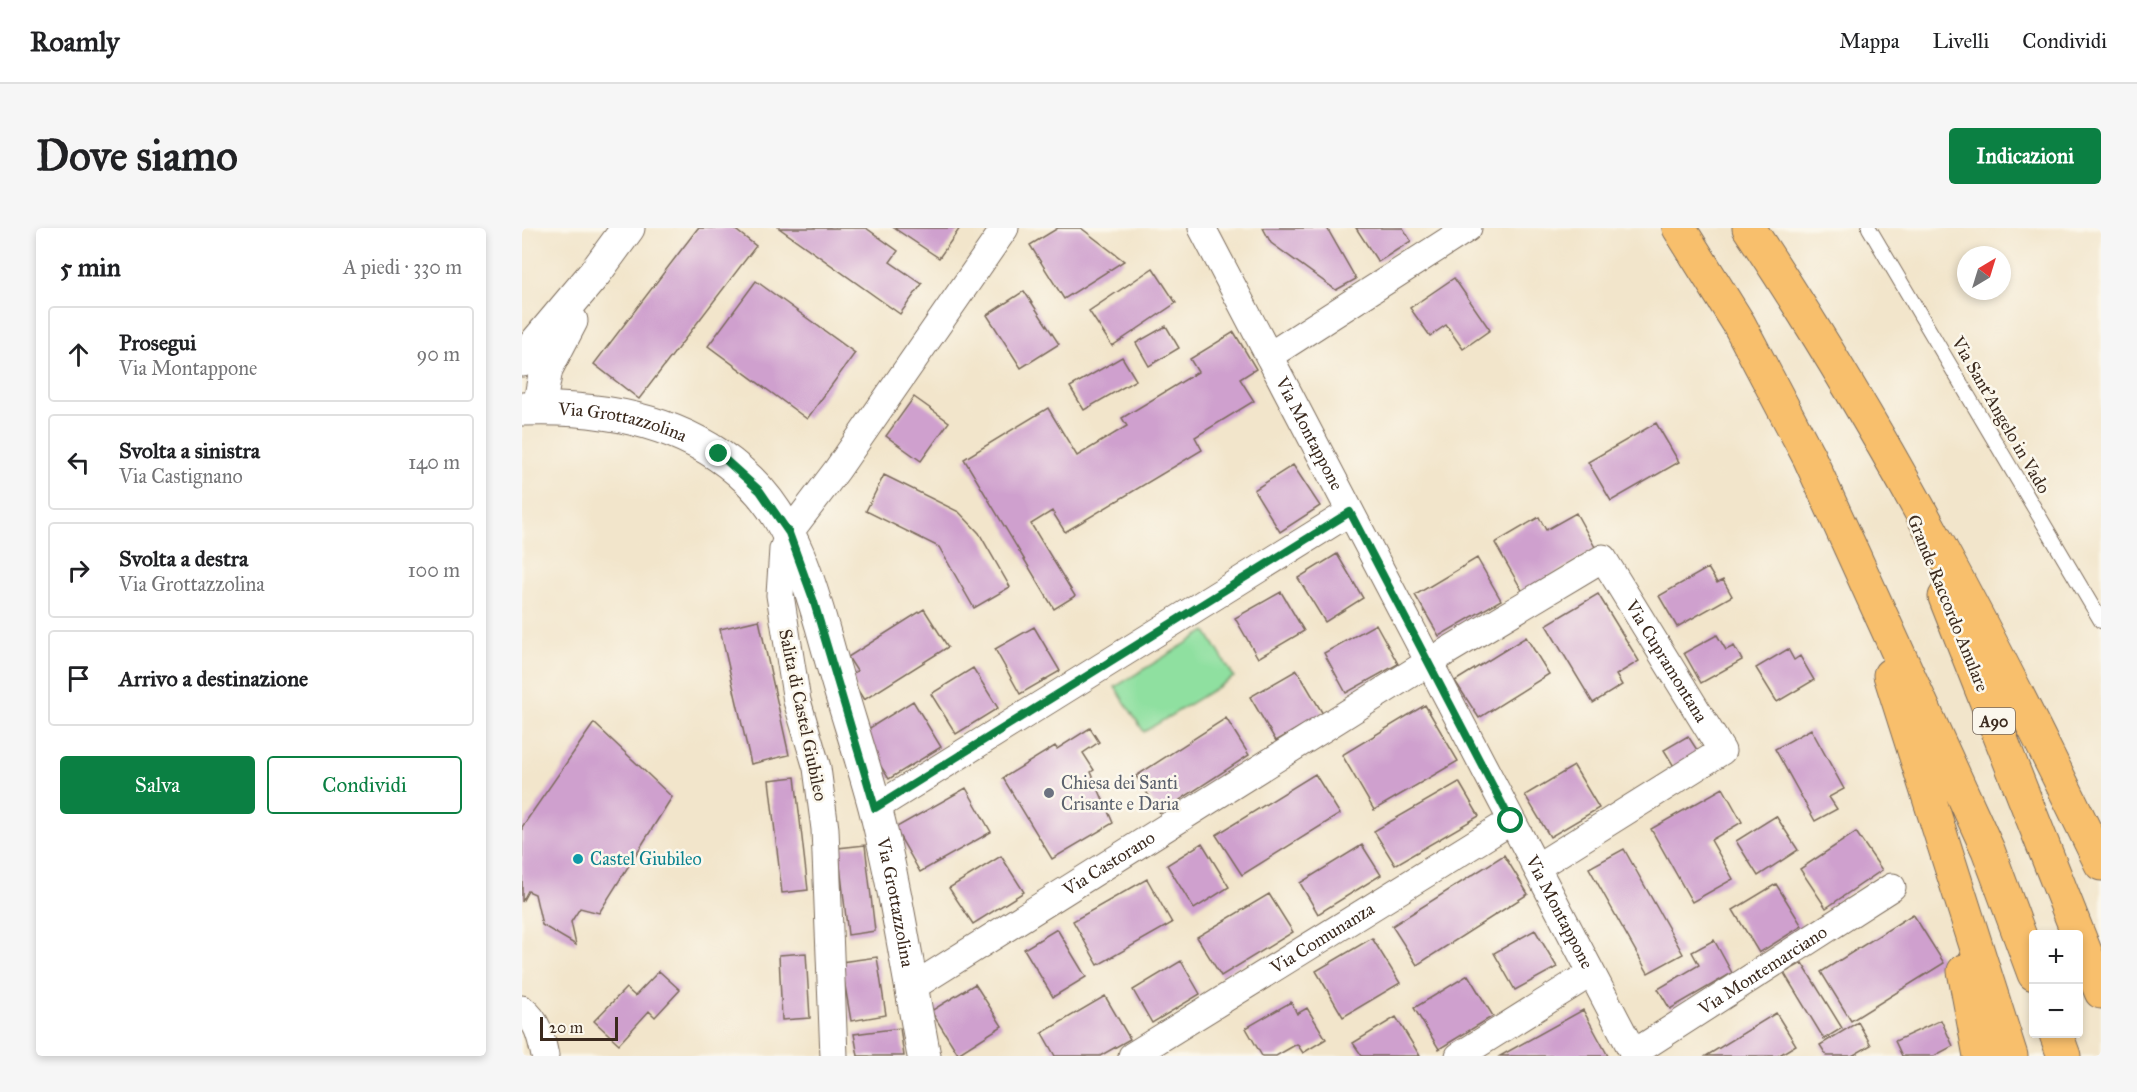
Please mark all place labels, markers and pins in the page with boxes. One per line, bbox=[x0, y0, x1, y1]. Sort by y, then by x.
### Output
place label: Chiesa dei Santi Crisante e Daria bbox=[1061, 772, 1179, 815]
marker: Chiesa dei Santi Crisante e Daria bbox=[1042, 786, 1056, 800]
place label: Castel Giubileo bbox=[590, 848, 702, 870]
marker: Castel Giubileo bbox=[571, 852, 585, 866]

